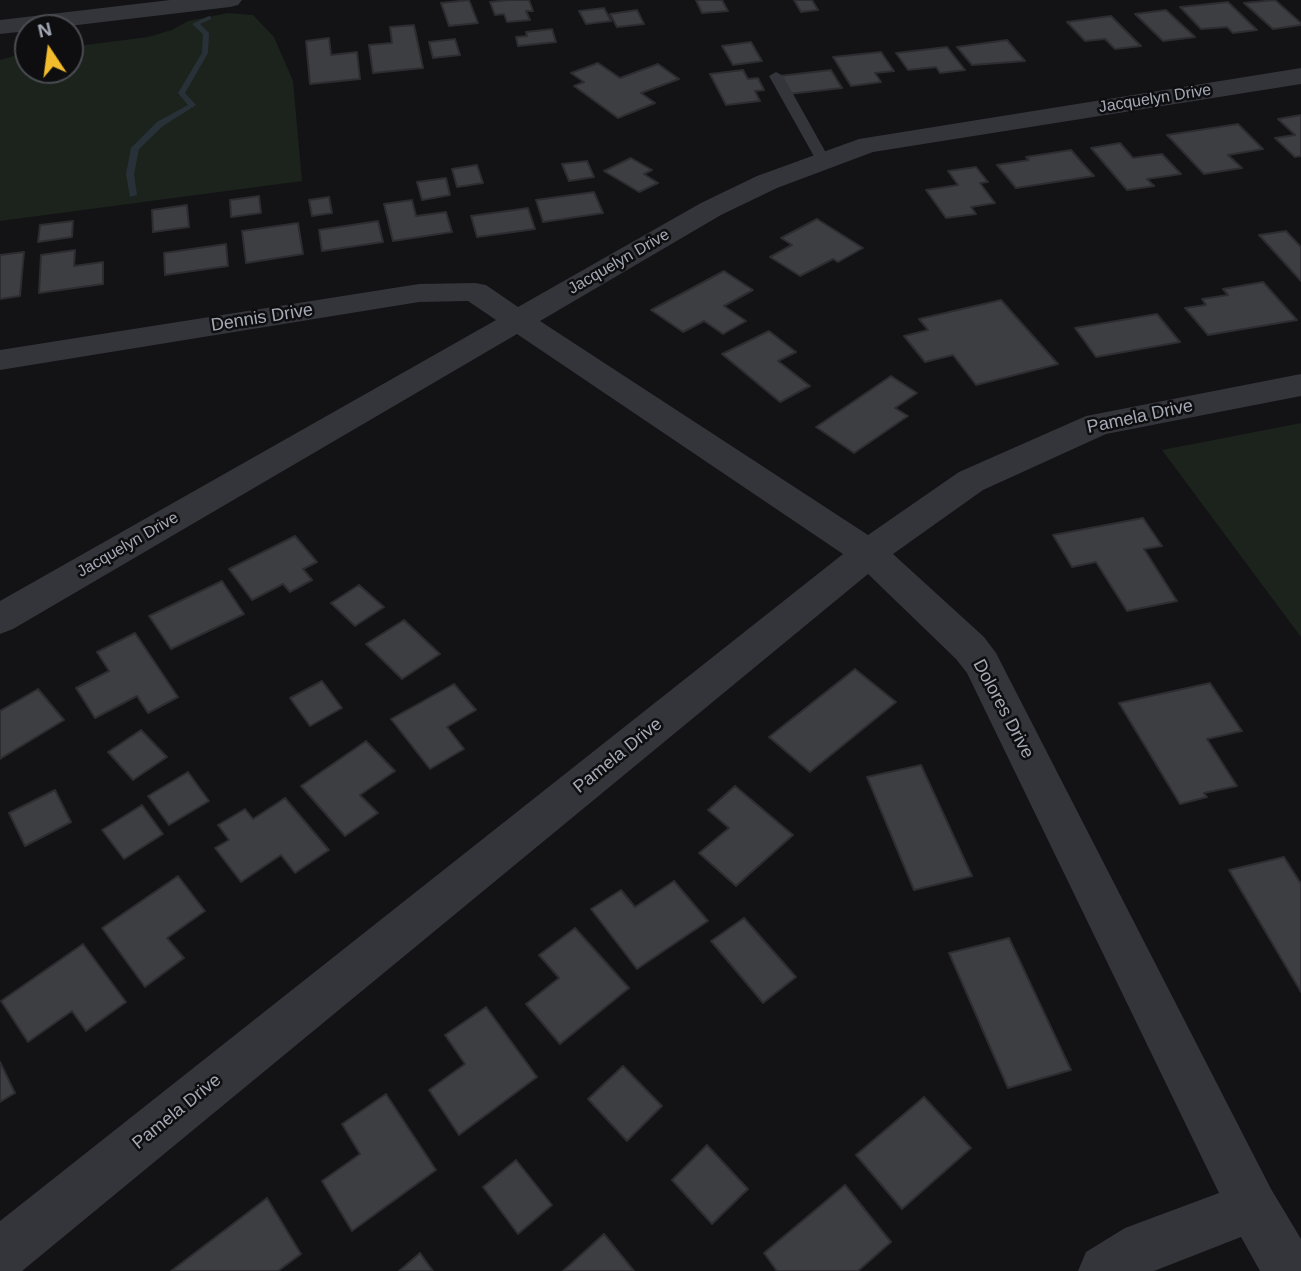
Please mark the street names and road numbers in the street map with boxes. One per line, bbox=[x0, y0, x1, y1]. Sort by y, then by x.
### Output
street label: Jacquelyn Drive bbox=[1097, 81, 1213, 117]
street label: Jacquelyn Drive bbox=[565, 225, 673, 299]
street label: Dennis Drive bbox=[209, 299, 315, 337]
street label: Pamela Drive bbox=[1085, 395, 1195, 439]
street label: Jacquelyn Drive bbox=[74, 508, 182, 582]
street label: Dolores Drive bbox=[968, 656, 1038, 762]
street label: Pamela Drive bbox=[569, 714, 667, 798]
street label: Pamela Drive bbox=[128, 1070, 226, 1154]

